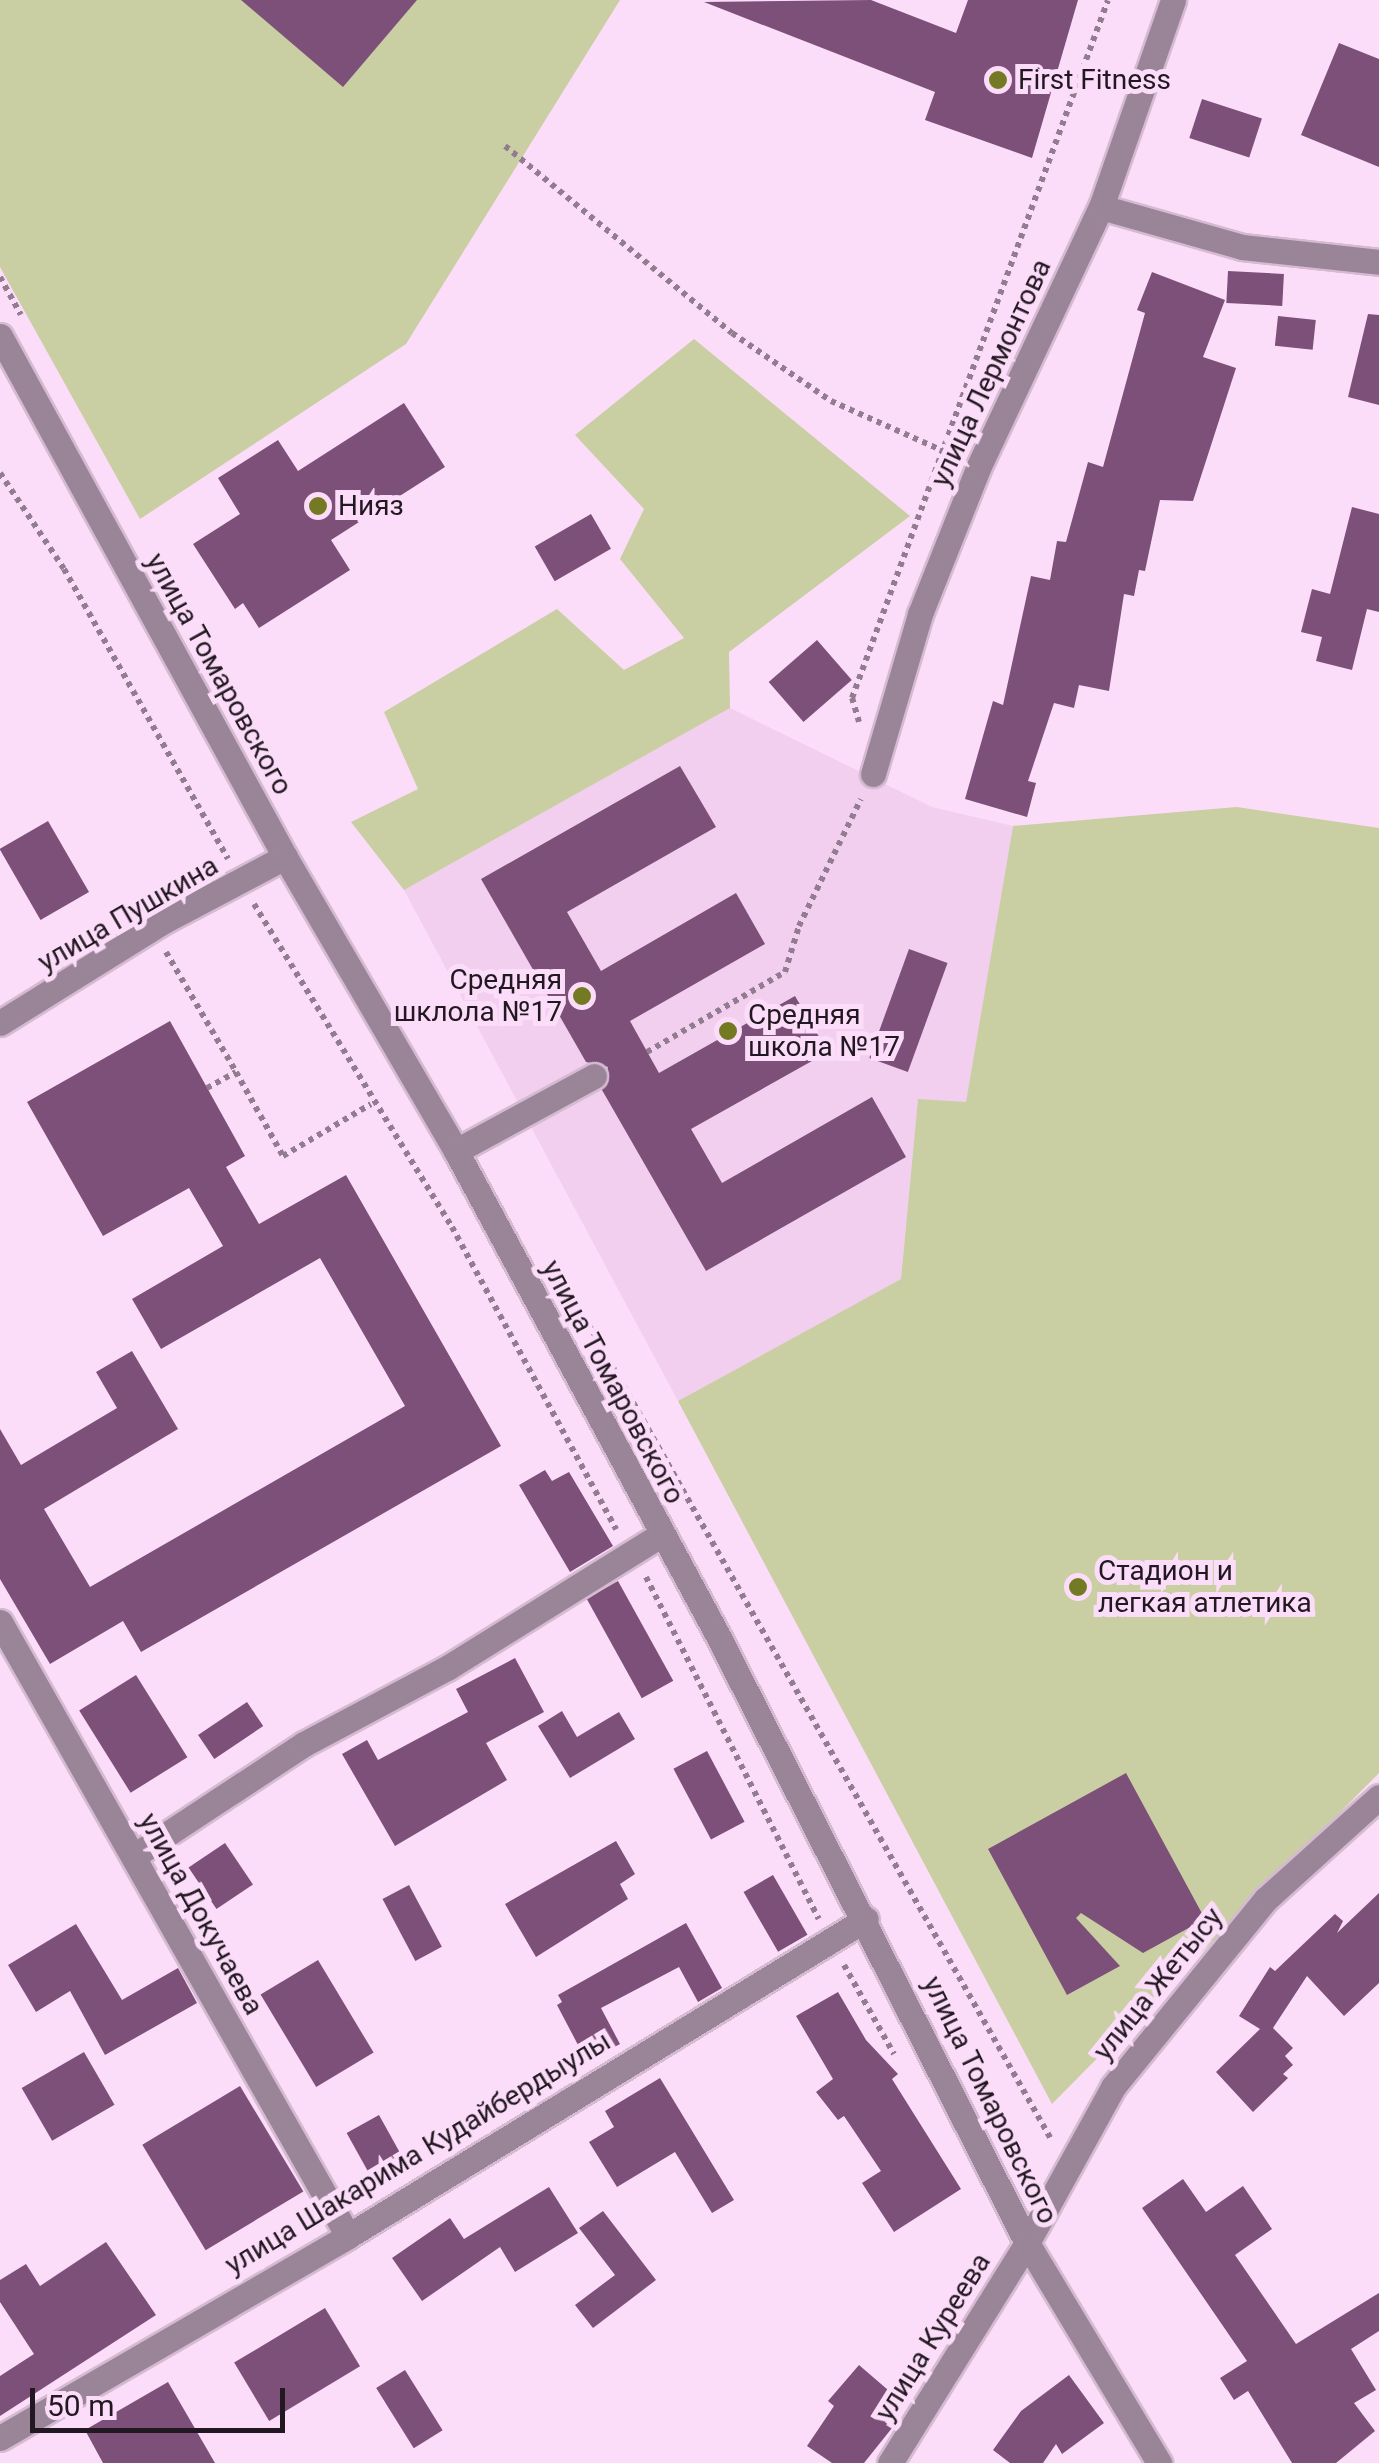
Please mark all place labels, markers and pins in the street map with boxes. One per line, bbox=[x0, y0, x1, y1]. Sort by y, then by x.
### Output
place label: First Fitness bbox=[1018, 63, 1171, 97]
marker: First Fitness bbox=[987, 69, 1009, 91]
place label: Нияз bbox=[338, 489, 404, 523]
marker: Нияз bbox=[307, 495, 329, 517]
place label: Средняя шклола №17 bbox=[394, 963, 562, 1029]
marker: Средняя шклола №17 bbox=[571, 985, 593, 1007]
place label: Средняя школа №17 bbox=[748, 998, 900, 1064]
marker: Средняя школа №17 bbox=[717, 1020, 739, 1042]
place label: Стадион и легкая атлетика bbox=[1098, 1554, 1312, 1620]
marker: Стадион и легкая атлетика bbox=[1067, 1576, 1089, 1598]

